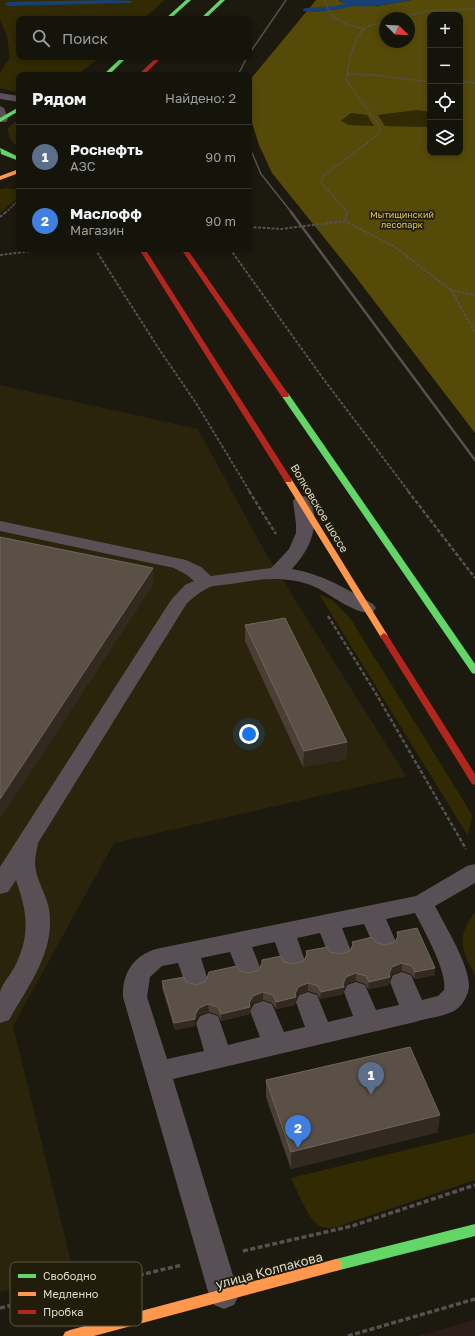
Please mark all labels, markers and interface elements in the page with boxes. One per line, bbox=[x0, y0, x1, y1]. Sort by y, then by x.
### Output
north arrow bbox=[379, 12, 415, 48]
map controls bbox=[427, 12, 463, 156]
button: + bbox=[427, 12, 463, 48]
search box bbox=[16, 16, 252, 60]
icon: search bbox=[30, 27, 52, 49]
text: Поиск bbox=[62, 29, 108, 47]
button: − bbox=[427, 48, 463, 84]
button: locate bbox=[427, 84, 463, 120]
text: Рядом bbox=[32, 88, 86, 109]
text: Найдено: 2 bbox=[165, 90, 236, 106]
button: layers bbox=[427, 120, 463, 156]
text: Роснефть bbox=[70, 140, 143, 158]
text: 1 bbox=[42, 149, 48, 165]
text: 90 m bbox=[205, 149, 236, 165]
text: АЗС bbox=[70, 158, 95, 174]
text: Маслофф bbox=[70, 204, 142, 222]
park label: Мытищинский лесопарк bbox=[370, 209, 434, 230]
text: 2 bbox=[41, 213, 49, 229]
text: 90 m bbox=[205, 213, 236, 229]
text: Магазин bbox=[70, 222, 124, 238]
street label: Волковское шоссе bbox=[288, 461, 352, 555]
your location bbox=[239, 724, 259, 744]
pin: 1 bbox=[358, 1062, 384, 1095]
pin: 2 bbox=[285, 1115, 311, 1148]
street label: улица Колпакова bbox=[214, 1248, 324, 1292]
legend bbox=[10, 1262, 142, 1326]
text: Свободно bbox=[43, 1269, 97, 1282]
text: Медленно bbox=[43, 1287, 99, 1300]
text: Пробка bbox=[43, 1305, 84, 1318]

